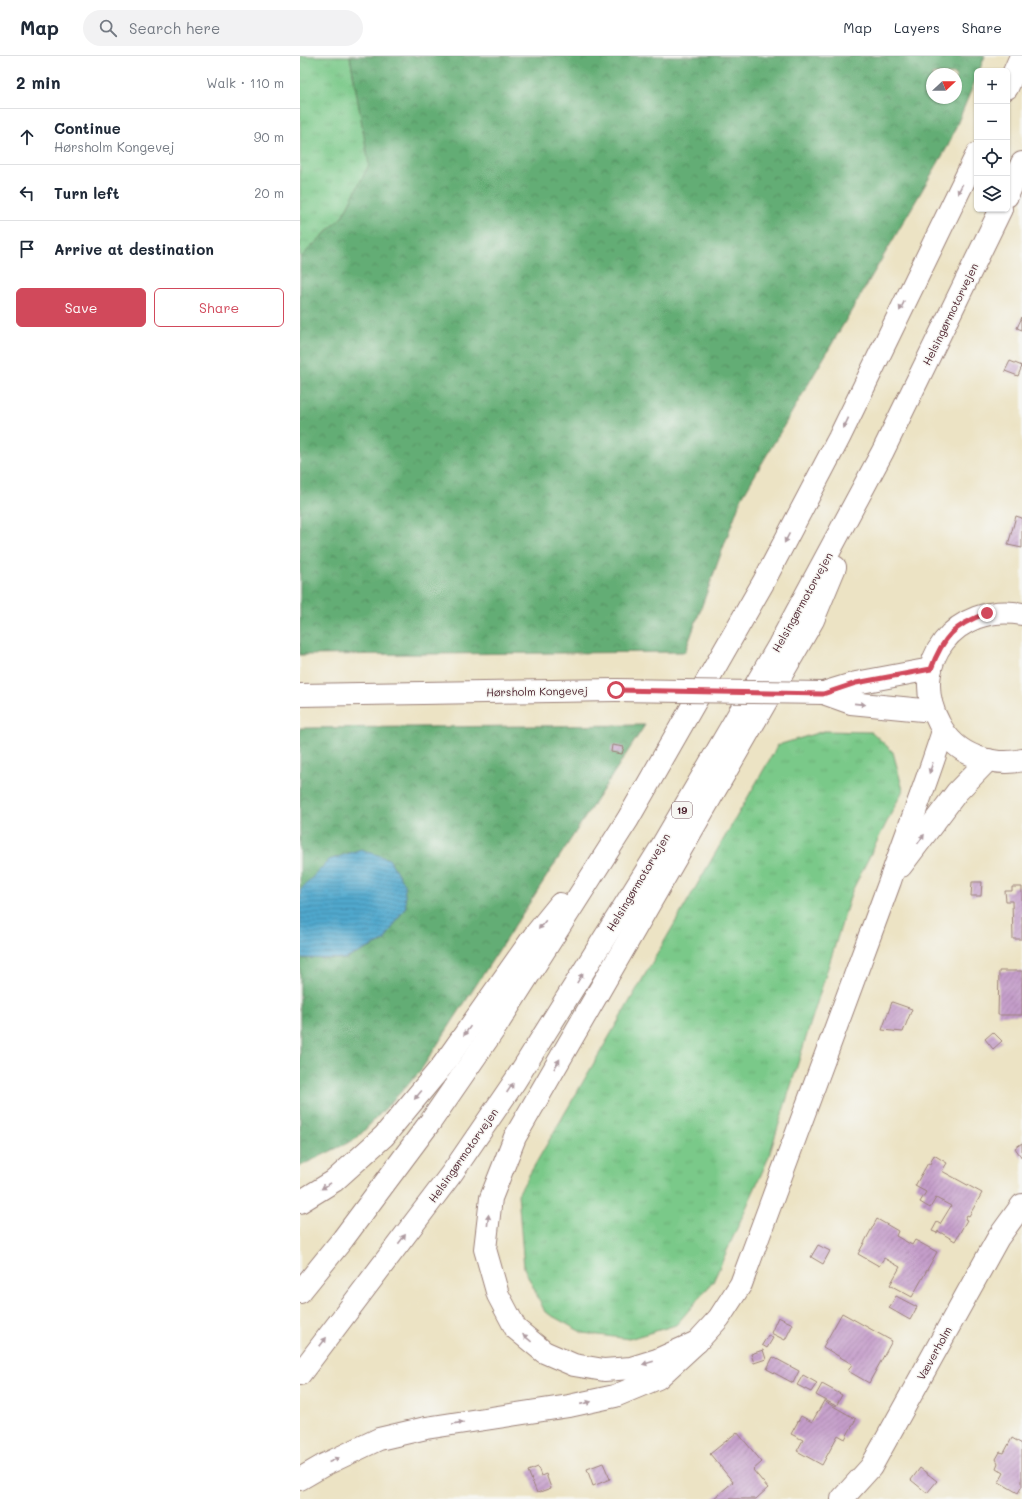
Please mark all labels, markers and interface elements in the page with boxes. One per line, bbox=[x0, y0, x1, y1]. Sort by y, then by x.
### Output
search box bbox=[83, 10, 363, 46]
text: Map bbox=[20, 15, 59, 40]
icon: search bbox=[97, 17, 119, 39]
text: Search here bbox=[129, 18, 220, 38]
text: Map bbox=[843, 18, 872, 37]
text: Layers bbox=[894, 18, 940, 37]
text: Share bbox=[962, 18, 1002, 37]
north arrow bbox=[926, 68, 962, 104]
map controls bbox=[974, 68, 1010, 212]
button: + bbox=[974, 68, 1010, 104]
text: 2 min bbox=[16, 71, 61, 93]
text: Walk · 110 m bbox=[206, 74, 284, 91]
button: − bbox=[974, 104, 1010, 140]
text: Continue bbox=[54, 118, 121, 138]
icon: ahead bbox=[16, 126, 38, 148]
text: 90 m bbox=[254, 128, 284, 145]
text: Hørsholm Kongevej bbox=[54, 138, 174, 155]
button: locate bbox=[974, 140, 1010, 176]
button: layers bbox=[974, 176, 1010, 212]
icon: left bbox=[16, 182, 38, 204]
text: Turn left bbox=[54, 183, 119, 203]
one-way arrow bbox=[957, 183, 963, 195]
text: 20 m bbox=[254, 184, 284, 201]
icon: arrive bbox=[16, 238, 38, 260]
text: Arrive at destination bbox=[54, 239, 214, 259]
street label: Helsingørmotorvejen bbox=[919, 260, 981, 368]
button: Save bbox=[16, 288, 146, 327]
button: Share bbox=[154, 288, 284, 327]
one-way arrow bbox=[899, 300, 906, 311]
one-way arrow bbox=[843, 417, 849, 429]
one-way arrow bbox=[783, 532, 790, 544]
street label: Helsingørmotorvejen bbox=[768, 549, 836, 655]
route end bbox=[978, 604, 996, 622]
route start bbox=[607, 681, 625, 699]
street label: Hørsholm Kongevej bbox=[486, 683, 588, 699]
one-way arrow bbox=[854, 700, 866, 707]
one-way arrow bbox=[928, 762, 934, 774]
road number: 19 bbox=[672, 802, 692, 818]
street label: Helsingørmotorvejen bbox=[603, 830, 673, 934]
one-way arrow bbox=[917, 833, 926, 844]
one-way arrow bbox=[538, 920, 547, 931]
one-way arrow bbox=[576, 972, 583, 984]
one-way arrow bbox=[463, 1026, 471, 1036]
one-way arrow bbox=[554, 1058, 561, 1070]
one-way arrow bbox=[506, 1083, 514, 1093]
one-way arrow bbox=[414, 1089, 423, 1100]
street label: Helsingørmotorvejen bbox=[425, 1105, 501, 1205]
one-way arrow bbox=[321, 1182, 331, 1190]
one-way arrow bbox=[485, 1214, 492, 1226]
one-way arrow bbox=[398, 1233, 406, 1244]
street label: Væverholm bbox=[913, 1323, 955, 1383]
one-way arrow bbox=[523, 1334, 532, 1343]
one-way arrow bbox=[319, 1337, 328, 1348]
one-way arrow bbox=[642, 1360, 654, 1366]
one-way arrow bbox=[580, 1399, 592, 1405]
one-way arrow bbox=[452, 1420, 464, 1426]
one-way arrow bbox=[328, 1457, 340, 1463]

